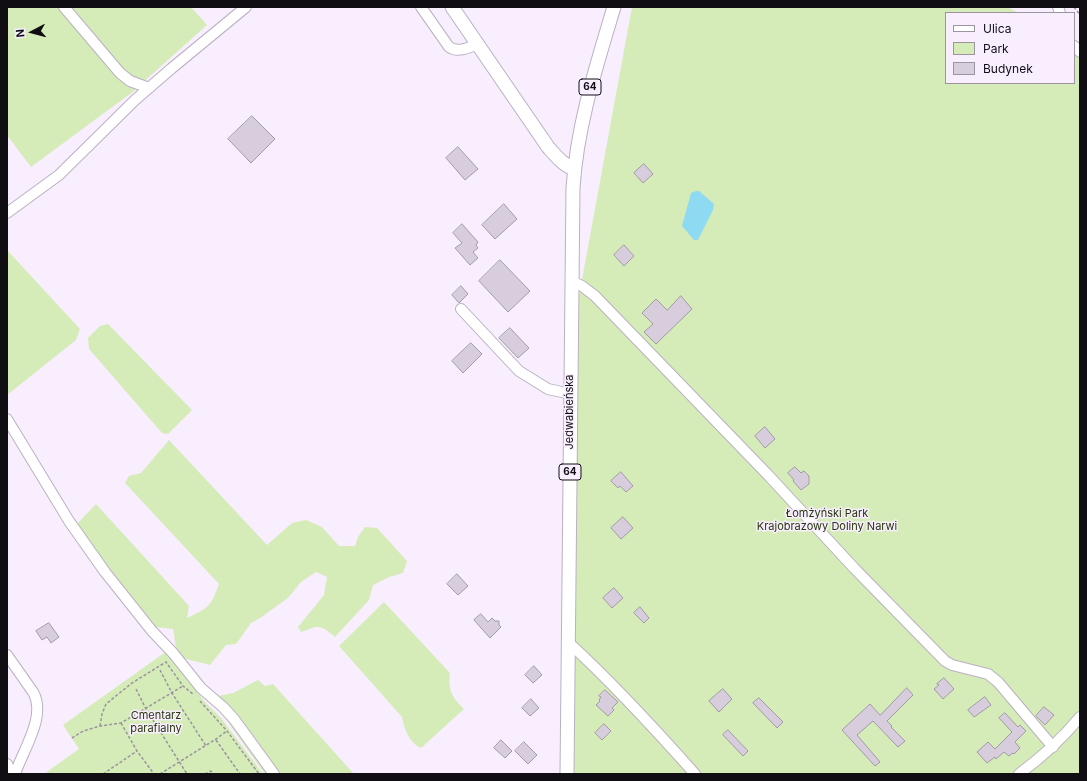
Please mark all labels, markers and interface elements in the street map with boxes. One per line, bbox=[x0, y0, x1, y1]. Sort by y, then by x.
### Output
north arrow bbox=[12, 12, 52, 52]
legend bbox=[945, 12, 1075, 84]
text: Ulica bbox=[983, 21, 1011, 36]
text: N bbox=[13, 28, 27, 38]
text: Park bbox=[983, 41, 1009, 56]
text: Budynek bbox=[983, 61, 1033, 76]
road number: 64 bbox=[579, 79, 601, 95]
street label: Jedwabieńska bbox=[563, 375, 577, 449]
road number: 64 bbox=[559, 464, 581, 480]
park label: Łomżyński Park Krajobrazowy Doliny Narwi bbox=[757, 507, 897, 533]
park label: Cmentarz parafialny bbox=[130, 709, 182, 735]

